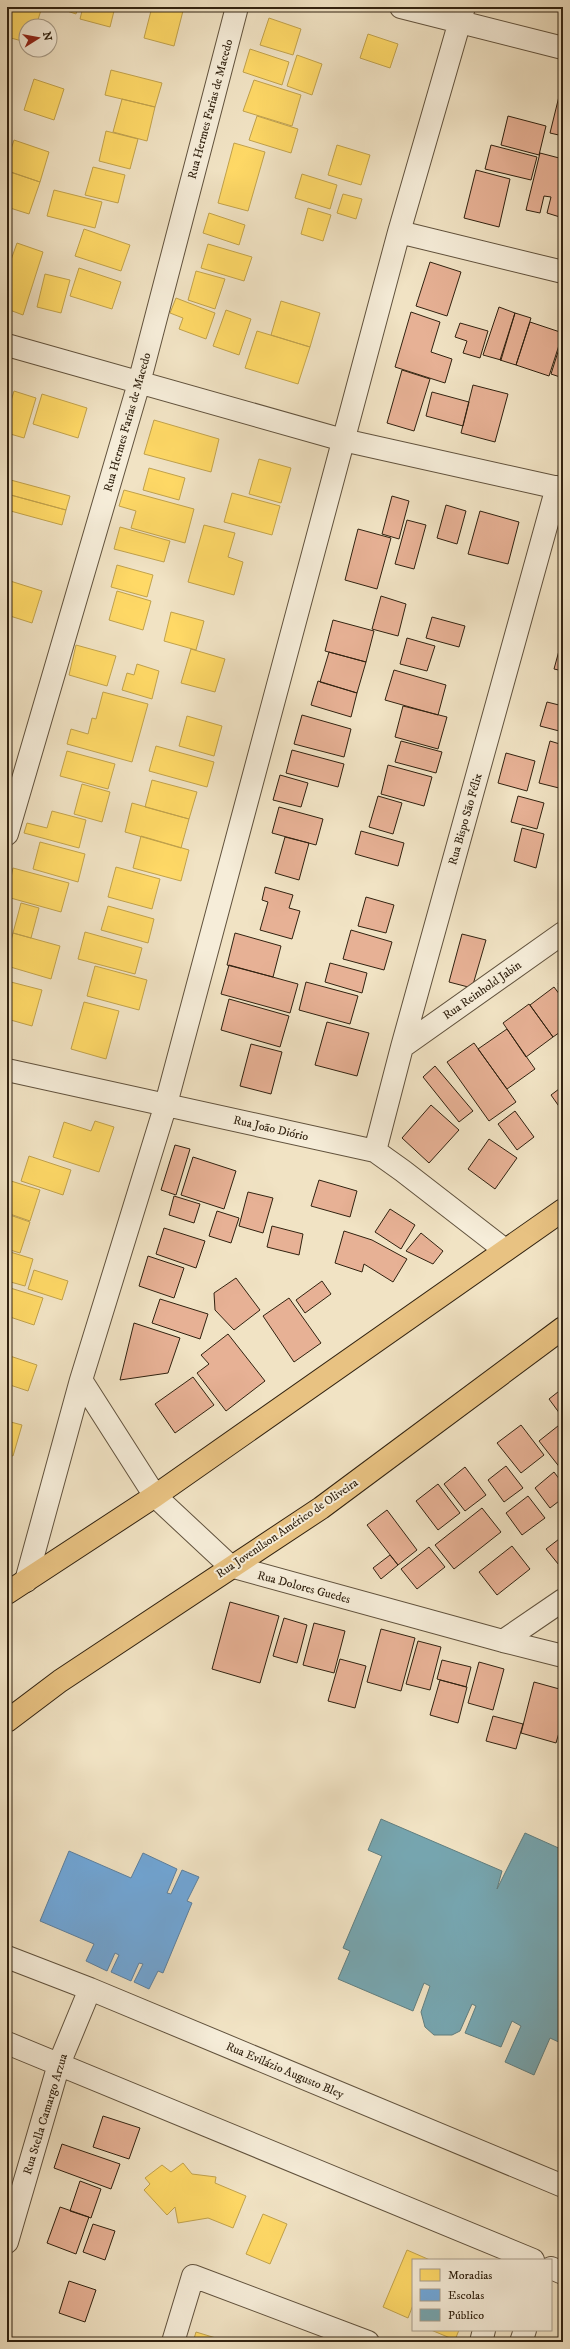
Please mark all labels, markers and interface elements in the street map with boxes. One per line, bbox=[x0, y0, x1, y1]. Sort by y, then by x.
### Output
north arrow bbox=[18, 18, 58, 58]
text: N bbox=[39, 31, 55, 42]
street label: Rua Hermes Farias de Macedo bbox=[185, 37, 236, 181]
street label: Rua Hermes Farias de Macedo bbox=[100, 351, 155, 494]
street label: Rua Bispo São Félix bbox=[445, 771, 486, 867]
street label: Rua Reinhold Jabin bbox=[440, 957, 525, 1023]
street label: Rua João Diório bbox=[232, 1113, 310, 1144]
street label: Rua Jovenilson Américo de Oliveira bbox=[213, 1475, 362, 1582]
street label: Rua Dolores Guedes bbox=[256, 1568, 352, 1607]
street label: Rua Evilázio Augusto Bley bbox=[224, 2039, 346, 2102]
street label: Rua Stella Camargo Arzua bbox=[20, 2051, 71, 2176]
legend bbox=[412, 2259, 552, 2331]
text: Moradias bbox=[448, 2268, 492, 2283]
text: Escolas bbox=[448, 2288, 484, 2303]
text: Público bbox=[448, 2308, 484, 2323]

